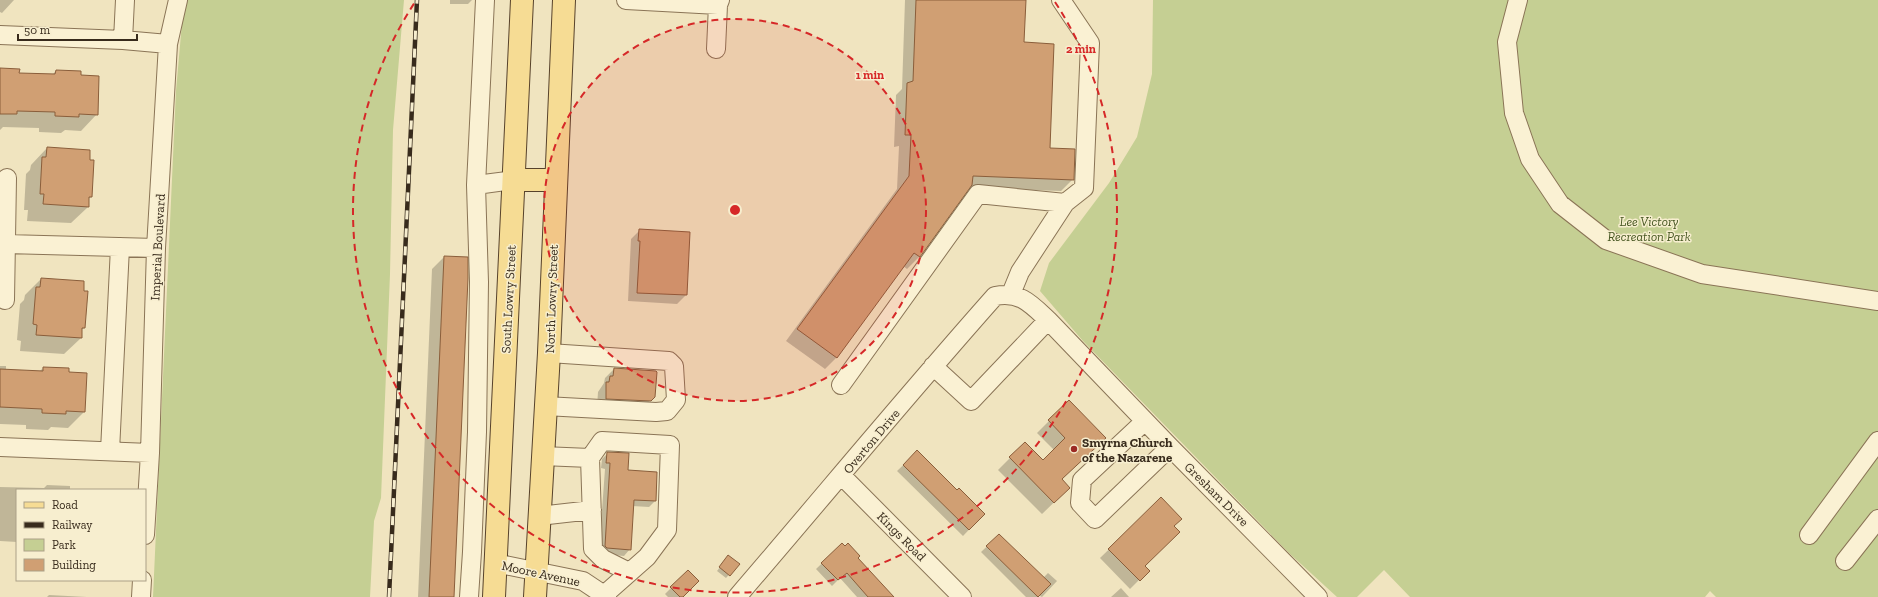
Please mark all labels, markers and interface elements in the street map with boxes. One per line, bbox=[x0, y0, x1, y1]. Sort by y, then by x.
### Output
scale bar bbox=[18, 16, 137, 42]
text: 50 m bbox=[24, 23, 51, 37]
text: 2 min bbox=[1066, 42, 1096, 56]
text: 1 min bbox=[856, 68, 884, 82]
street label: Imperial Boulevard bbox=[147, 193, 168, 301]
centre of rings bbox=[728, 203, 742, 217]
park label: Lee Victory Recreation Park bbox=[1607, 214, 1691, 244]
street label: South Lowry Street bbox=[498, 244, 519, 354]
street label: North Lowry Street bbox=[542, 244, 561, 354]
street label: Overton Drive bbox=[840, 406, 903, 477]
place label: Smyrna Church of the Nazarene bbox=[1082, 435, 1173, 465]
marker: Smyrna Church of the Nazarene bbox=[1069, 444, 1079, 454]
street label: Gresham Drive bbox=[1181, 459, 1252, 530]
legend bbox=[16, 489, 146, 581]
text: Road bbox=[52, 498, 78, 512]
street label: Kings Road bbox=[874, 509, 929, 564]
text: Railway bbox=[52, 518, 93, 532]
text: Park bbox=[52, 538, 77, 552]
text: Building bbox=[52, 558, 96, 572]
street label: Moore Avenue bbox=[500, 558, 581, 589]

